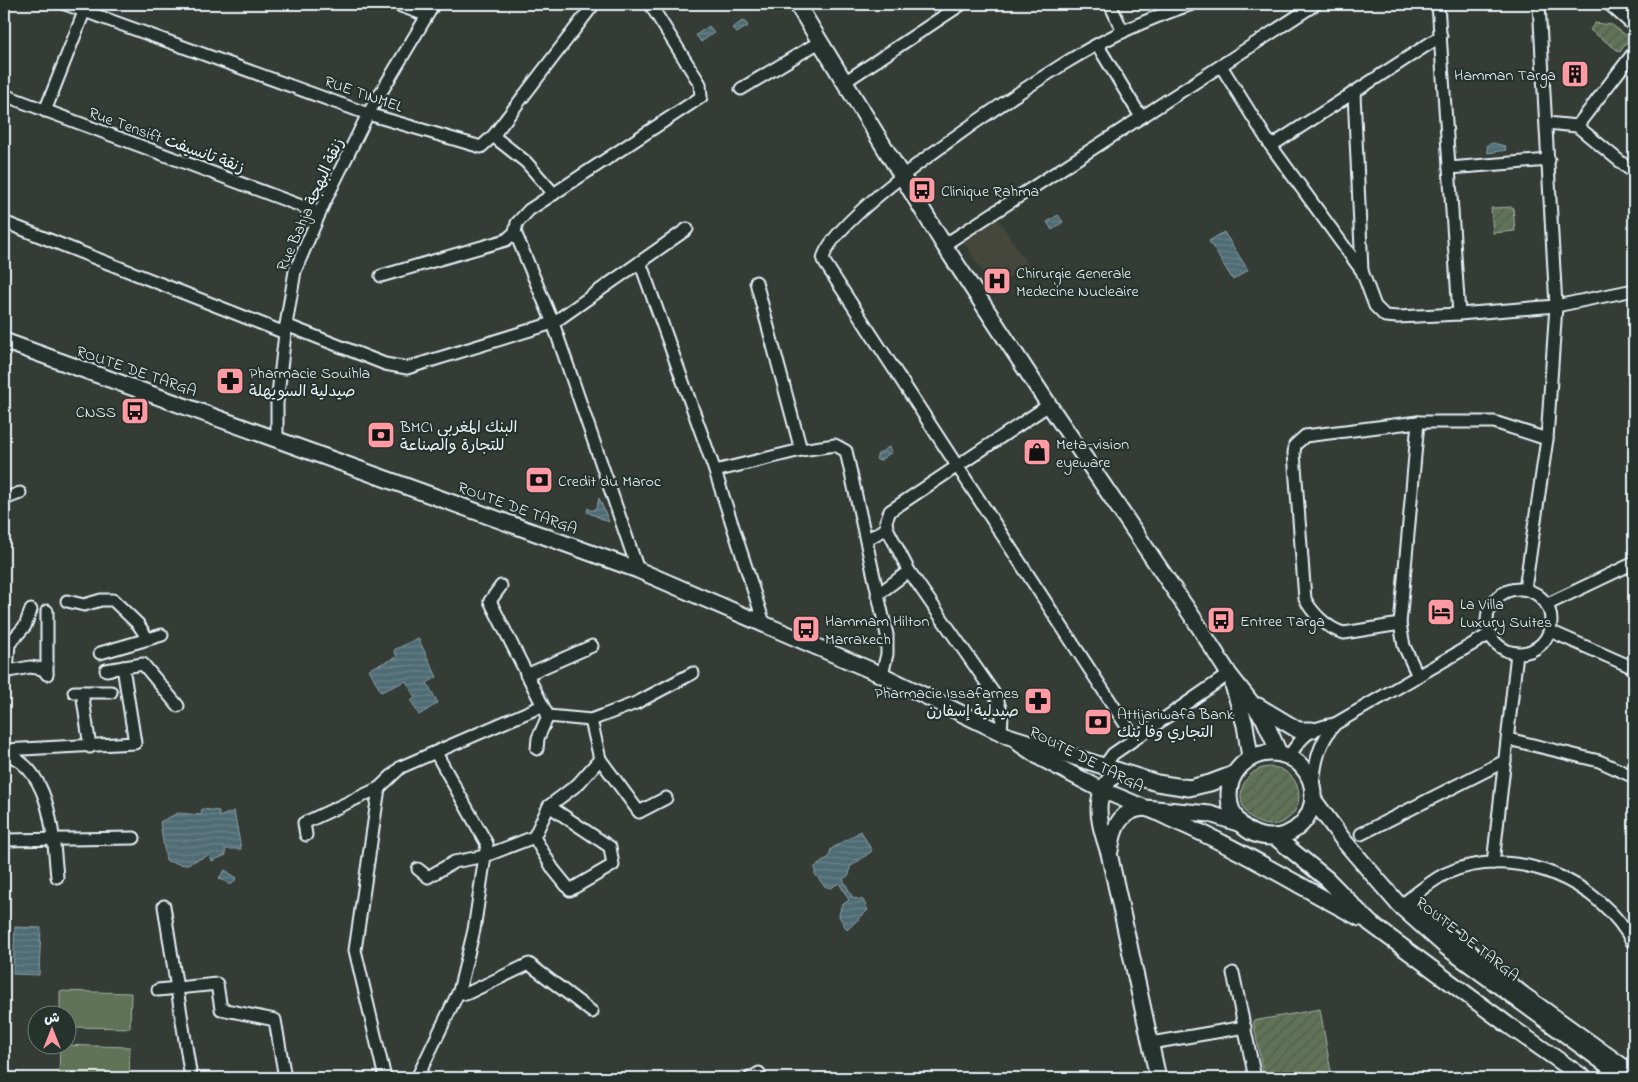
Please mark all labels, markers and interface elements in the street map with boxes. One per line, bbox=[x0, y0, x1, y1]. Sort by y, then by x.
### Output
building icon: Hamman Targa bbox=[1560, 59, 1590, 89]
place label: Hamman Targa bbox=[1454, 64, 1556, 88]
street label: RUE TINMEL bbox=[321, 70, 406, 120]
street label: Rue Tensift زنقة تانسيفت bbox=[85, 101, 248, 180]
street label: Rue Bahja زنقة البهجة bbox=[271, 134, 351, 275]
bus stop icon: Clinique Rahma bbox=[907, 175, 937, 205]
place label: Clinique Rahma bbox=[941, 180, 1039, 204]
place label: Chirurgie Generale Medecine Nucleaire bbox=[1016, 262, 1139, 304]
hospital icon: Chirurgie Generale Medecine Nucleaire bbox=[982, 266, 1012, 296]
street label: ROUTE DE TARGA bbox=[73, 340, 200, 404]
place label: Pharmacie Souihla صيدلية السويهلة bbox=[249, 362, 370, 404]
pharmacy icon: Pharmacie Souihla صيدلية السويهلة bbox=[215, 366, 245, 396]
bus stop icon: CNSS bbox=[120, 396, 150, 426]
place label: CNSS bbox=[76, 401, 116, 425]
place label: BMCI البنك المغربي للتجارة والصناعة bbox=[399, 416, 517, 458]
bank icon: BMCI البنك المغربي للتجارة والصناعة bbox=[366, 420, 396, 450]
place label: Meta-vision eyeware bbox=[1056, 433, 1129, 475]
shop icon: Meta-vision eyeware bbox=[1022, 437, 1052, 467]
bank icon: Credit du Maroc bbox=[524, 465, 554, 495]
place label: Credit du Maroc bbox=[558, 470, 662, 494]
street label: ROUTE DE TARGA bbox=[454, 476, 581, 542]
place label: La Villa Luxury Suites bbox=[1460, 593, 1552, 635]
hotel icon: La Villa Luxury Suites bbox=[1426, 597, 1456, 627]
bus stop icon: Entree Targa bbox=[1206, 605, 1236, 635]
place label: Hammam Hilton Marrakech bbox=[825, 610, 929, 652]
place label: Entree Targa bbox=[1240, 610, 1325, 634]
bus stop icon: Hammam Hilton Marrakech bbox=[791, 614, 821, 644]
place label: Pharmacie Issafarnes صيدلية إسفارن bbox=[874, 682, 1019, 724]
pharmacy icon: Pharmacie Issafarnes صيدلية إسفارن bbox=[1023, 686, 1053, 716]
place label: Attijariwafa Bank التجاري وفا بنك bbox=[1117, 703, 1235, 745]
bank icon: Attijariwafa Bank التجاري وفا بنك bbox=[1083, 707, 1113, 737]
street label: ROUTE DE TARGA bbox=[1025, 721, 1148, 799]
street label: ROUTE DE TARGA bbox=[1410, 891, 1524, 988]
north arrow bbox=[28, 1004, 78, 1054]
text: ش bbox=[44, 1008, 60, 1029]

